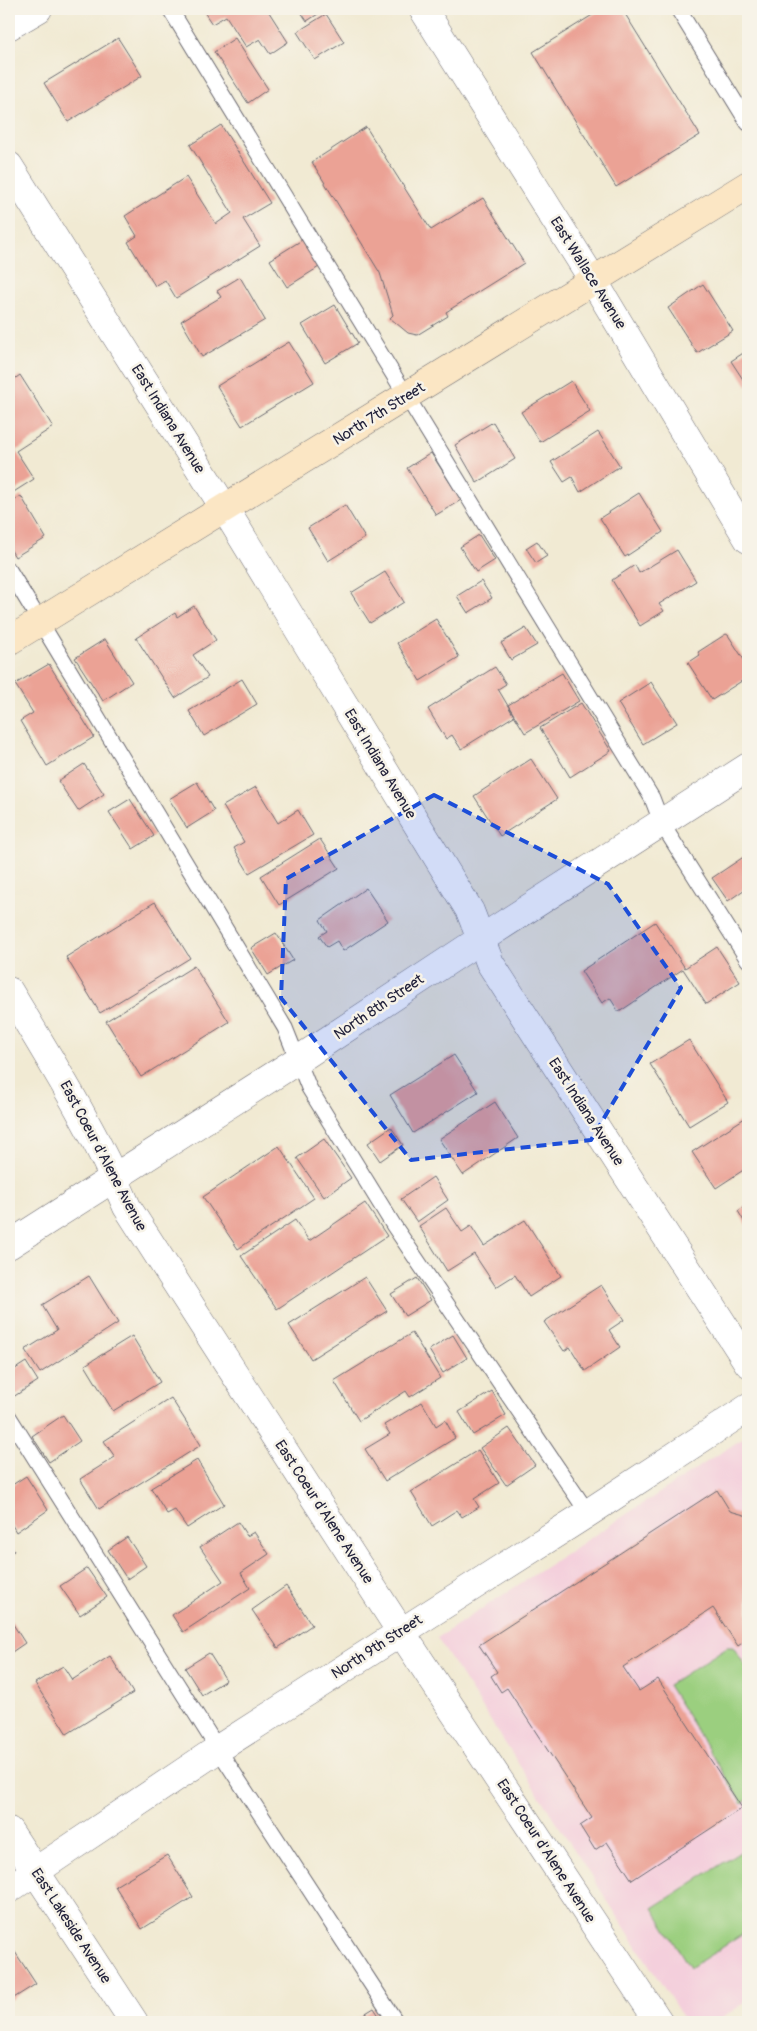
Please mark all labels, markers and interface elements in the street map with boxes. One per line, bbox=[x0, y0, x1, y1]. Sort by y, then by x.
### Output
street label: East Wallace Avenue bbox=[546, 213, 631, 333]
street label: East Indiana Avenue bbox=[127, 361, 209, 477]
street label: North 7th Street bbox=[330, 378, 429, 450]
street label: East Indiana Avenue bbox=[340, 706, 421, 823]
street label: North 8th Street bbox=[330, 969, 428, 1044]
street label: East Indiana Avenue bbox=[544, 1054, 628, 1170]
street label: East Coeur d'Alene Avenue bbox=[55, 1078, 151, 1235]
street label: East Coeur d'Alene Avenue bbox=[270, 1437, 378, 1588]
street label: North 9th Street bbox=[328, 1610, 427, 1683]
street label: East Coeur d'Alene Avenue bbox=[492, 1776, 600, 1927]
street label: East Lakeside Avenue bbox=[27, 1865, 116, 1988]

